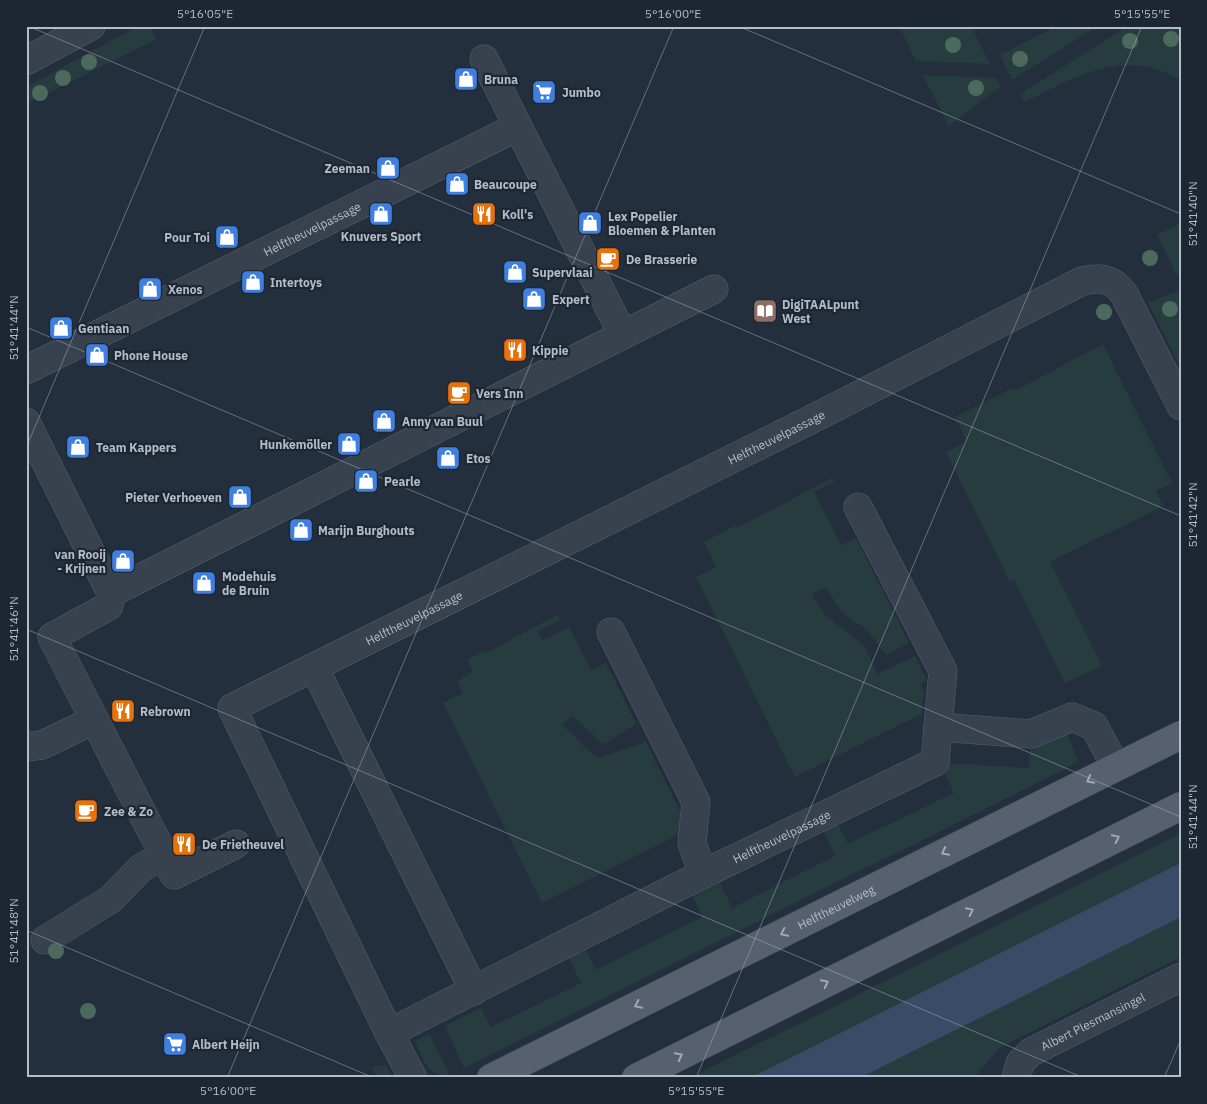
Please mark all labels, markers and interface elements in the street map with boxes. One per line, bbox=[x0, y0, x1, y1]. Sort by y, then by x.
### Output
text: 5°16'05"E bbox=[177, 6, 233, 21]
text: 5°16'00"E bbox=[645, 6, 701, 21]
text: 5°15'55"E bbox=[1114, 6, 1170, 21]
shop icon: Bruna bbox=[453, 66, 479, 92]
place label: Bruna bbox=[484, 72, 518, 87]
supermarket icon: Jumbo bbox=[531, 79, 557, 105]
place label: Jumbo bbox=[562, 85, 601, 100]
shop icon: Zeeman bbox=[375, 155, 401, 181]
place label: Zeeman bbox=[325, 161, 370, 176]
shop icon: Beaucoupe bbox=[444, 171, 470, 197]
place label: Beaucoupe bbox=[474, 177, 537, 192]
text: 51°41'40"N bbox=[1185, 181, 1200, 247]
street label: Helftheuvelpassage bbox=[261, 198, 363, 259]
shop icon: Knuvers Sport bbox=[368, 201, 394, 227]
restaurant icon: Koll's bbox=[471, 201, 497, 227]
place label: Koll's bbox=[502, 207, 533, 222]
place label: Lex Popelier Bloemen & Planten bbox=[608, 209, 716, 238]
shop icon: Lex Popelier Bloemen & Planten bbox=[577, 210, 603, 236]
shop icon: Pour Toi bbox=[214, 224, 240, 250]
place label: Knuvers Sport bbox=[341, 229, 422, 244]
place label: Pour Toi bbox=[164, 230, 210, 245]
cafe icon: De Brasserie bbox=[595, 246, 621, 272]
place label: De Brasserie bbox=[626, 252, 697, 267]
shop icon: Supervlaai bbox=[502, 259, 528, 285]
place label: Supervlaai bbox=[532, 265, 593, 280]
shop icon: Intertoys bbox=[240, 269, 266, 295]
place label: Intertoys bbox=[270, 275, 322, 290]
shop icon: Xenos bbox=[137, 276, 163, 302]
place label: Xenos bbox=[168, 282, 203, 297]
shop icon: Expert bbox=[521, 286, 547, 312]
place label: Expert bbox=[552, 292, 590, 307]
text: 51°41'44"N bbox=[6, 295, 21, 361]
place label: DigiTAALpunt West bbox=[782, 297, 860, 326]
library icon: DigiTAALpunt West bbox=[752, 298, 778, 324]
shop icon: Gentiaan bbox=[48, 315, 74, 341]
place label: Gentiaan bbox=[78, 321, 129, 336]
restaurant icon: Kippie bbox=[502, 337, 528, 363]
shop icon: Phone House bbox=[84, 342, 110, 368]
place label: Kippie bbox=[532, 343, 569, 358]
place label: Phone House bbox=[114, 348, 188, 363]
cafe icon: Vers Inn bbox=[446, 380, 472, 406]
place label: Vers Inn bbox=[476, 386, 523, 401]
street label: Helftheuvelpassage bbox=[725, 406, 828, 467]
shop icon: Anny van Buul bbox=[371, 408, 397, 434]
place label: Anny van Buul bbox=[402, 414, 483, 429]
shop icon: Hunkemöller bbox=[336, 431, 362, 457]
shop icon: Team Kappers bbox=[65, 434, 91, 460]
place label: Hunkemöller bbox=[259, 437, 332, 452]
place label: Team Kappers bbox=[96, 440, 177, 455]
shop icon: Etos bbox=[435, 445, 461, 471]
place label: Etos bbox=[466, 451, 491, 466]
shop icon: Pearle bbox=[353, 468, 379, 494]
place label: Pearle bbox=[384, 474, 421, 489]
text: 51°41'42"N bbox=[1185, 482, 1200, 548]
shop icon: Pieter Verhoeven bbox=[227, 484, 253, 510]
place label: Pieter Verhoeven bbox=[125, 490, 222, 505]
shop icon: Marijn Burghouts bbox=[288, 517, 314, 543]
place label: Marijn Burghouts bbox=[318, 523, 415, 538]
place label: van Rooij - Krijnen bbox=[55, 547, 106, 576]
shop icon: van Rooij - Krijnen bbox=[110, 548, 136, 574]
place label: Modehuis de Bruin bbox=[222, 569, 276, 598]
shop icon: Modehuis de Bruin bbox=[191, 570, 217, 596]
street label: Helftheuvelpassage bbox=[363, 587, 465, 648]
text: 51°41'46"N bbox=[6, 596, 21, 662]
restaurant icon: Rebrown bbox=[110, 698, 136, 724]
place label: Rebrown bbox=[140, 704, 191, 719]
one-way arrow bbox=[1086, 774, 1095, 784]
text: 51°41'44"N bbox=[1185, 784, 1200, 850]
cafe icon: Zee & Zo bbox=[73, 798, 99, 824]
place label: Zee & Zo bbox=[104, 804, 153, 819]
street label: Helftheuvelpassage bbox=[730, 806, 833, 866]
restaurant icon: De Frietheuvel bbox=[171, 831, 197, 857]
one-way arrow bbox=[1111, 834, 1120, 844]
place label: De Frietheuvel bbox=[202, 837, 284, 852]
one-way arrow bbox=[941, 846, 950, 857]
street label: Helftheuvelweg bbox=[795, 881, 877, 932]
text: 51°41'48"N bbox=[6, 898, 21, 964]
one-way arrow bbox=[965, 907, 974, 917]
one-way arrow bbox=[780, 927, 789, 937]
one-way arrow bbox=[820, 979, 829, 989]
street label: Albert Plesmansingel bbox=[1038, 989, 1147, 1054]
one-way arrow bbox=[634, 999, 643, 1009]
supermarket icon: Albert Heijn bbox=[162, 1031, 188, 1057]
place label: Albert Heijn bbox=[192, 1037, 260, 1052]
one-way arrow bbox=[674, 1052, 683, 1062]
text: 5°16'00"E bbox=[200, 1083, 256, 1098]
text: 5°15'55"E bbox=[668, 1083, 724, 1098]

